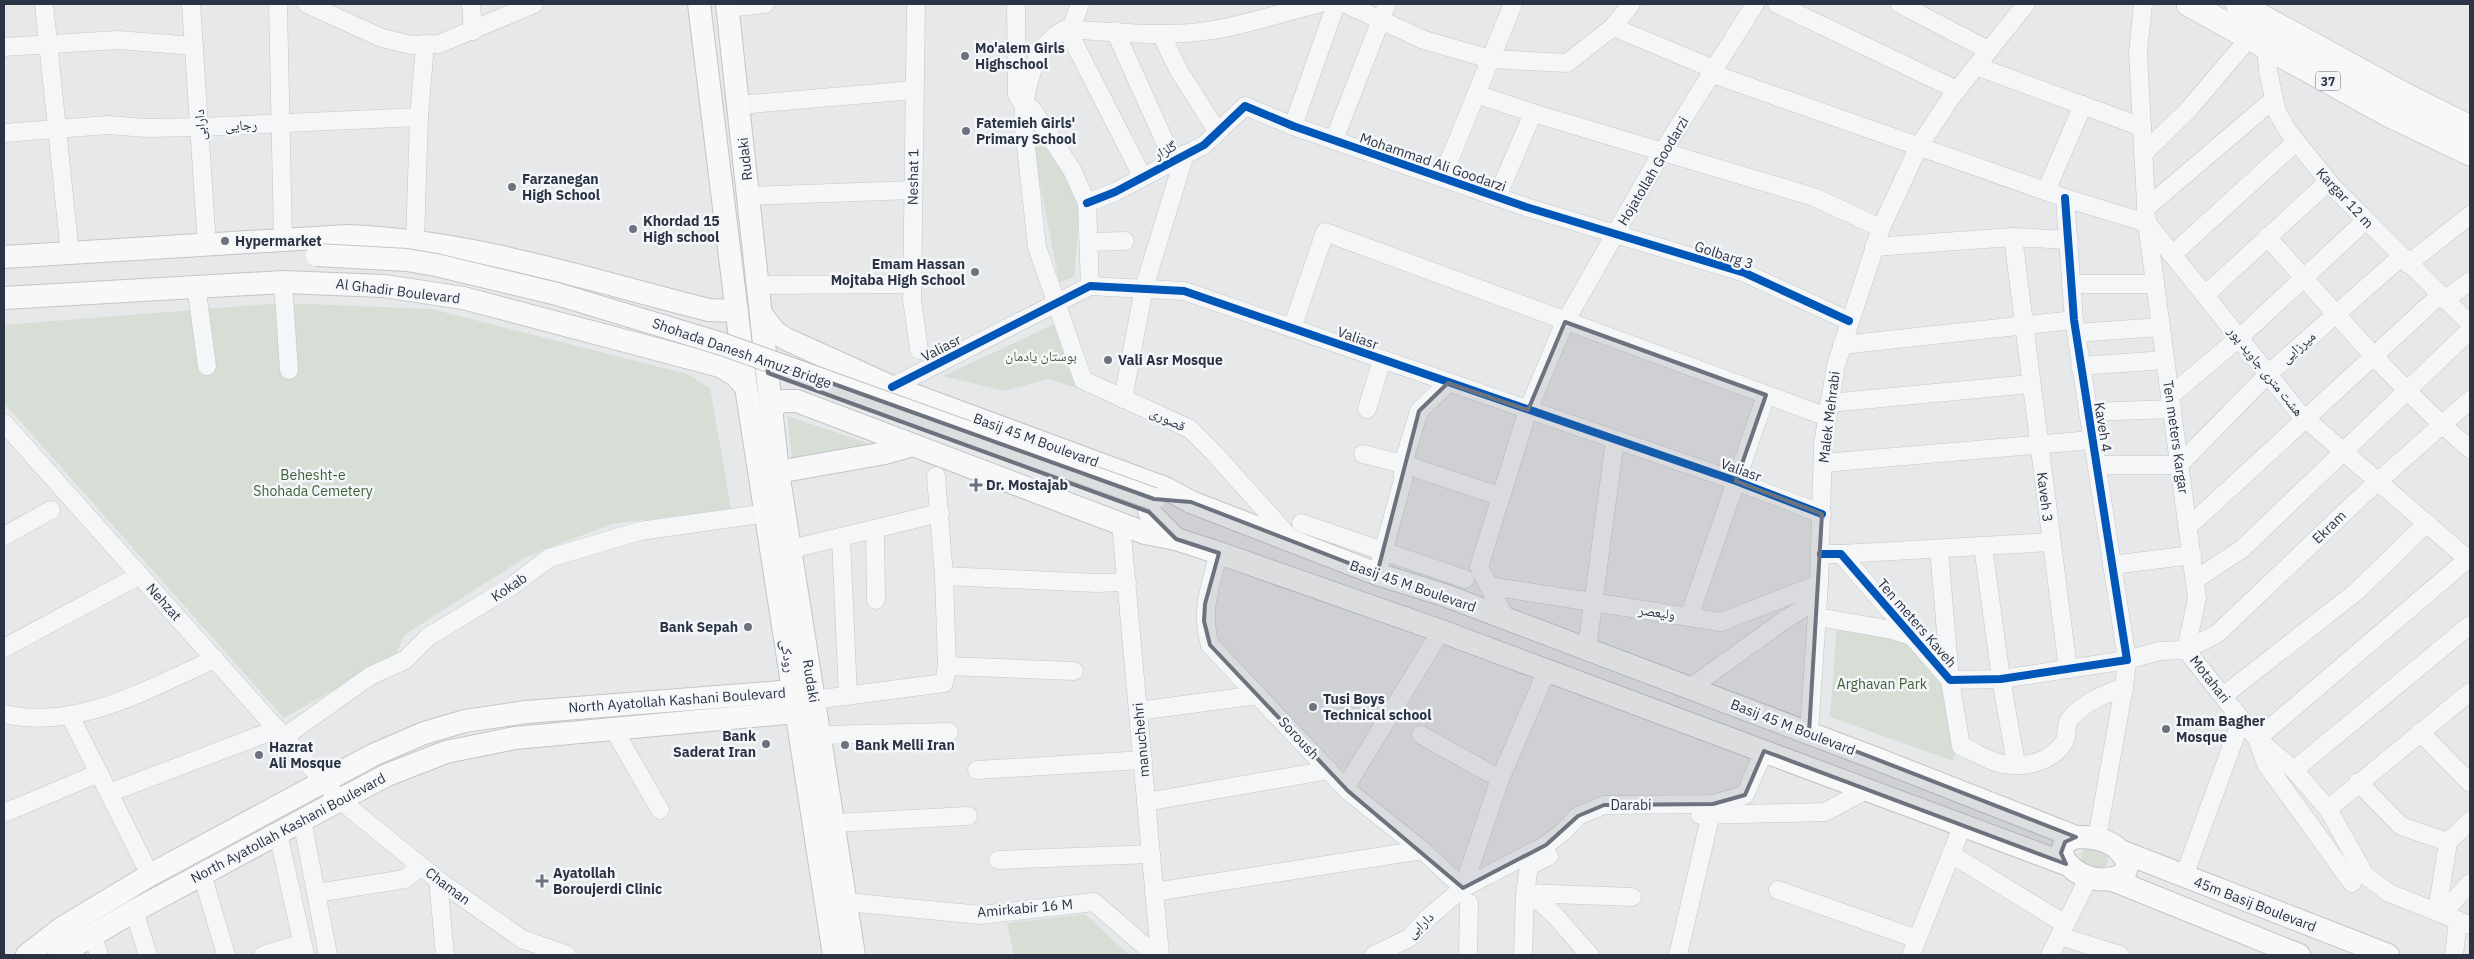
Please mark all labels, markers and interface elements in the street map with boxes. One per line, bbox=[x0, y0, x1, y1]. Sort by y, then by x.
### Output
place label: Mo'alem Girls Highschool bbox=[975, 39, 1065, 73]
marker: Mo'alem Girls Highschool bbox=[959, 50, 971, 62]
road number: 37 bbox=[2316, 72, 2340, 90]
street label: دارابی bbox=[190, 109, 210, 141]
street label: Hojatollah Goodarzi bbox=[1613, 113, 1693, 229]
place label: Fatemieh Girls' Primary School bbox=[976, 114, 1076, 148]
street label: رجایی bbox=[224, 115, 258, 135]
marker: Fatemieh Girls' Primary School bbox=[960, 125, 972, 137]
street label: Mohammad Ali Goodarzi bbox=[1357, 128, 1509, 196]
street label: Rudaki bbox=[734, 136, 756, 182]
street label: گلزار bbox=[1149, 136, 1180, 164]
street label: Neshat 1 bbox=[904, 149, 922, 205]
street label: Kargar 12 m bbox=[2312, 164, 2378, 232]
place label: Farzanegan High School bbox=[522, 170, 600, 204]
marker: Farzanegan High School bbox=[506, 181, 518, 193]
place label: Khordad 15 High school bbox=[643, 212, 720, 246]
marker: Khordad 15 High school bbox=[627, 223, 639, 235]
place label: Hypermarket bbox=[235, 232, 322, 250]
marker: Hypermarket bbox=[219, 235, 231, 247]
street label: Golbarg 3 bbox=[1692, 237, 1756, 273]
place label: Emam Hassan Mojtaba High School bbox=[831, 255, 965, 289]
marker: Emam Hassan Mojtaba High School bbox=[969, 266, 981, 278]
street label: Al Ghadir Boulevard bbox=[335, 274, 461, 308]
street label: Shohada Danesh Amuz Bridge bbox=[650, 314, 834, 392]
street label: هشت متری جاوید پور bbox=[2223, 322, 2308, 420]
street label: Valiasr bbox=[1335, 323, 1381, 353]
street label: میرزایی bbox=[2277, 327, 2319, 367]
street label: Valiasr bbox=[918, 330, 964, 366]
park label: بوستان یادمان bbox=[1005, 347, 1077, 365]
place label: Vali Asr Mosque bbox=[1118, 351, 1223, 369]
marker: Vali Asr Mosque bbox=[1102, 354, 1114, 366]
street label: Malek Mehrabi bbox=[1814, 370, 1844, 464]
street label: Ten meters Kargar bbox=[2159, 379, 2193, 495]
street label: Kaveh 4 bbox=[2090, 401, 2116, 453]
street label: قصوری bbox=[1147, 403, 1189, 435]
street label: Basij 45 M Boulevard bbox=[971, 409, 1101, 471]
street label: Valiasr bbox=[1718, 454, 1764, 486]
park label: Behesht-e Shohada Cemetery bbox=[253, 466, 373, 500]
street label: Kaveh 3 bbox=[2033, 471, 2057, 523]
place label: Dr. Mostajab bbox=[986, 476, 1068, 494]
marker: Dr. Mostajab bbox=[970, 479, 982, 491]
street label: Ekram bbox=[2308, 507, 2350, 547]
street label: Basij 45 M Boulevard bbox=[1348, 556, 1478, 616]
street label: Kokab bbox=[488, 569, 530, 605]
street label: Ten meters Kaveh bbox=[1873, 575, 1961, 671]
street label: Nehzat bbox=[142, 579, 186, 625]
street label: ولیعصر bbox=[1636, 600, 1677, 623]
place label: Bank Sepah bbox=[660, 618, 738, 636]
marker: Bank Sepah bbox=[742, 621, 754, 633]
street label: رودکی bbox=[777, 638, 799, 674]
street label: Motahari bbox=[2186, 652, 2234, 706]
street label: Rudaki bbox=[799, 658, 823, 704]
park label: Arghavan Park bbox=[1837, 675, 1928, 693]
street label: North Ayatollah Kashani Boulevard bbox=[568, 683, 786, 717]
place label: Tusi Boys Technical school bbox=[1323, 690, 1432, 724]
street label: Basij 45 M Boulevard bbox=[1728, 695, 1858, 759]
marker: Tusi Boys Technical school bbox=[1307, 701, 1319, 713]
street label: manuchehri bbox=[1129, 702, 1153, 778]
place label: Imam Bagher Mosque bbox=[2176, 712, 2266, 746]
street label: Soroush bbox=[1275, 713, 1323, 763]
marker: Imam Bagher Mosque bbox=[2160, 723, 2172, 735]
place label: Bank Saderat Iran bbox=[673, 727, 757, 761]
place label: Bank Melli Iran bbox=[855, 736, 955, 754]
place label: Hazrat Ali Mosque bbox=[269, 738, 341, 772]
marker: Bank Saderat Iran bbox=[760, 738, 772, 750]
marker: Bank Melli Iran bbox=[839, 739, 851, 751]
marker: Hazrat Ali Mosque bbox=[253, 749, 265, 761]
street label: North Ayatollah Kashani Boulevard bbox=[188, 769, 388, 887]
street label: Darabi bbox=[1610, 796, 1652, 814]
street label: Chaman bbox=[422, 863, 474, 909]
place label: Ayatollah Boroujerdi Clinic bbox=[553, 864, 662, 898]
street label: 45m Basij Boulevard bbox=[2191, 872, 2319, 936]
marker: Ayatollah Boroujerdi Clinic bbox=[535, 874, 549, 888]
street label: Amirkabir 16 M bbox=[976, 895, 1074, 921]
street label: دارابی bbox=[1402, 908, 1438, 942]

